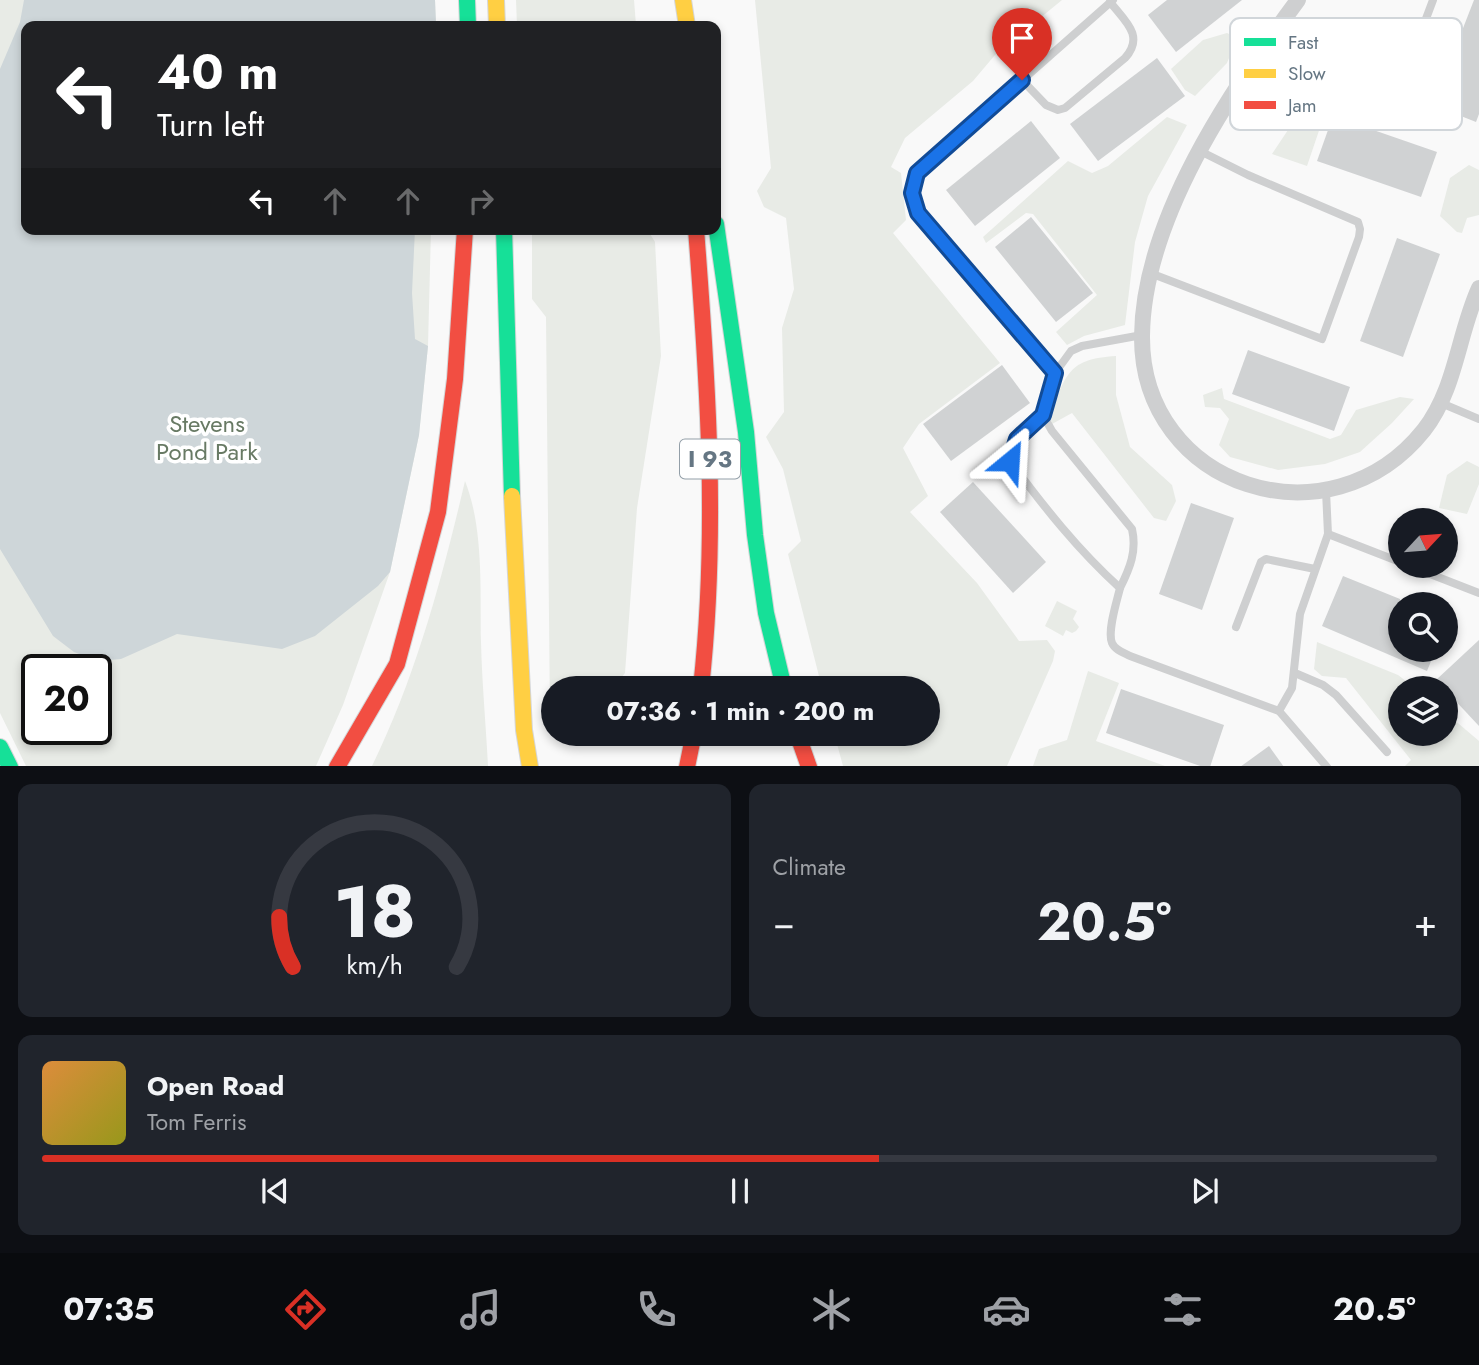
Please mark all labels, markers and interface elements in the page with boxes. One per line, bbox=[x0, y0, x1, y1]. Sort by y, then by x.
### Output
pin bbox=[992, 8, 1052, 80]
legend bbox=[1230, 18, 1462, 130]
icon: arrive bbox=[1003, 19, 1041, 57]
text: Fast bbox=[1288, 29, 1319, 56]
text: 40 m bbox=[157, 37, 279, 107]
icon: left bbox=[42, 49, 133, 140]
text: Slow bbox=[1288, 60, 1326, 87]
text: Jam bbox=[1285, 92, 1317, 119]
text: Turn left bbox=[157, 102, 264, 148]
icon: left bbox=[243, 182, 281, 220]
icon: ahead bbox=[316, 182, 354, 220]
icon: ahead bbox=[389, 182, 427, 220]
icon: right bbox=[462, 182, 500, 220]
park label: Stevens Pond Park bbox=[156, 406, 258, 469]
position arrow bbox=[973, 424, 1047, 498]
road number: I 93 bbox=[680, 440, 740, 478]
north arrow bbox=[1388, 508, 1458, 578]
map controls bbox=[1388, 508, 1458, 746]
button: search bbox=[1388, 592, 1458, 662]
speed limit sign: 20 bbox=[21, 654, 112, 745]
button: layers bbox=[1388, 676, 1458, 746]
text: 07:36 · 1 min · 200 m bbox=[607, 692, 874, 730]
text: Climate bbox=[773, 850, 846, 884]
text: 18 bbox=[333, 859, 416, 964]
text: 20.5° bbox=[1037, 884, 1171, 960]
text: − bbox=[773, 895, 795, 950]
text: + bbox=[1414, 895, 1437, 950]
text: km/h bbox=[346, 946, 403, 982]
text: Open Road bbox=[147, 1067, 284, 1105]
text: Tom Ferris bbox=[147, 1105, 246, 1139]
icon: previous bbox=[256, 1172, 294, 1210]
icon: pause bbox=[721, 1172, 759, 1210]
icon: next bbox=[1186, 1172, 1224, 1210]
icon: directions bbox=[281, 1285, 330, 1334]
icon: music bbox=[456, 1285, 505, 1334]
icon: phone bbox=[632, 1285, 681, 1334]
icon: climate bbox=[807, 1285, 856, 1334]
icon: car bbox=[982, 1285, 1031, 1334]
icon: filters bbox=[1158, 1285, 1207, 1334]
text: 07:35 bbox=[63, 1286, 154, 1332]
text: 20.5° bbox=[1333, 1286, 1416, 1332]

